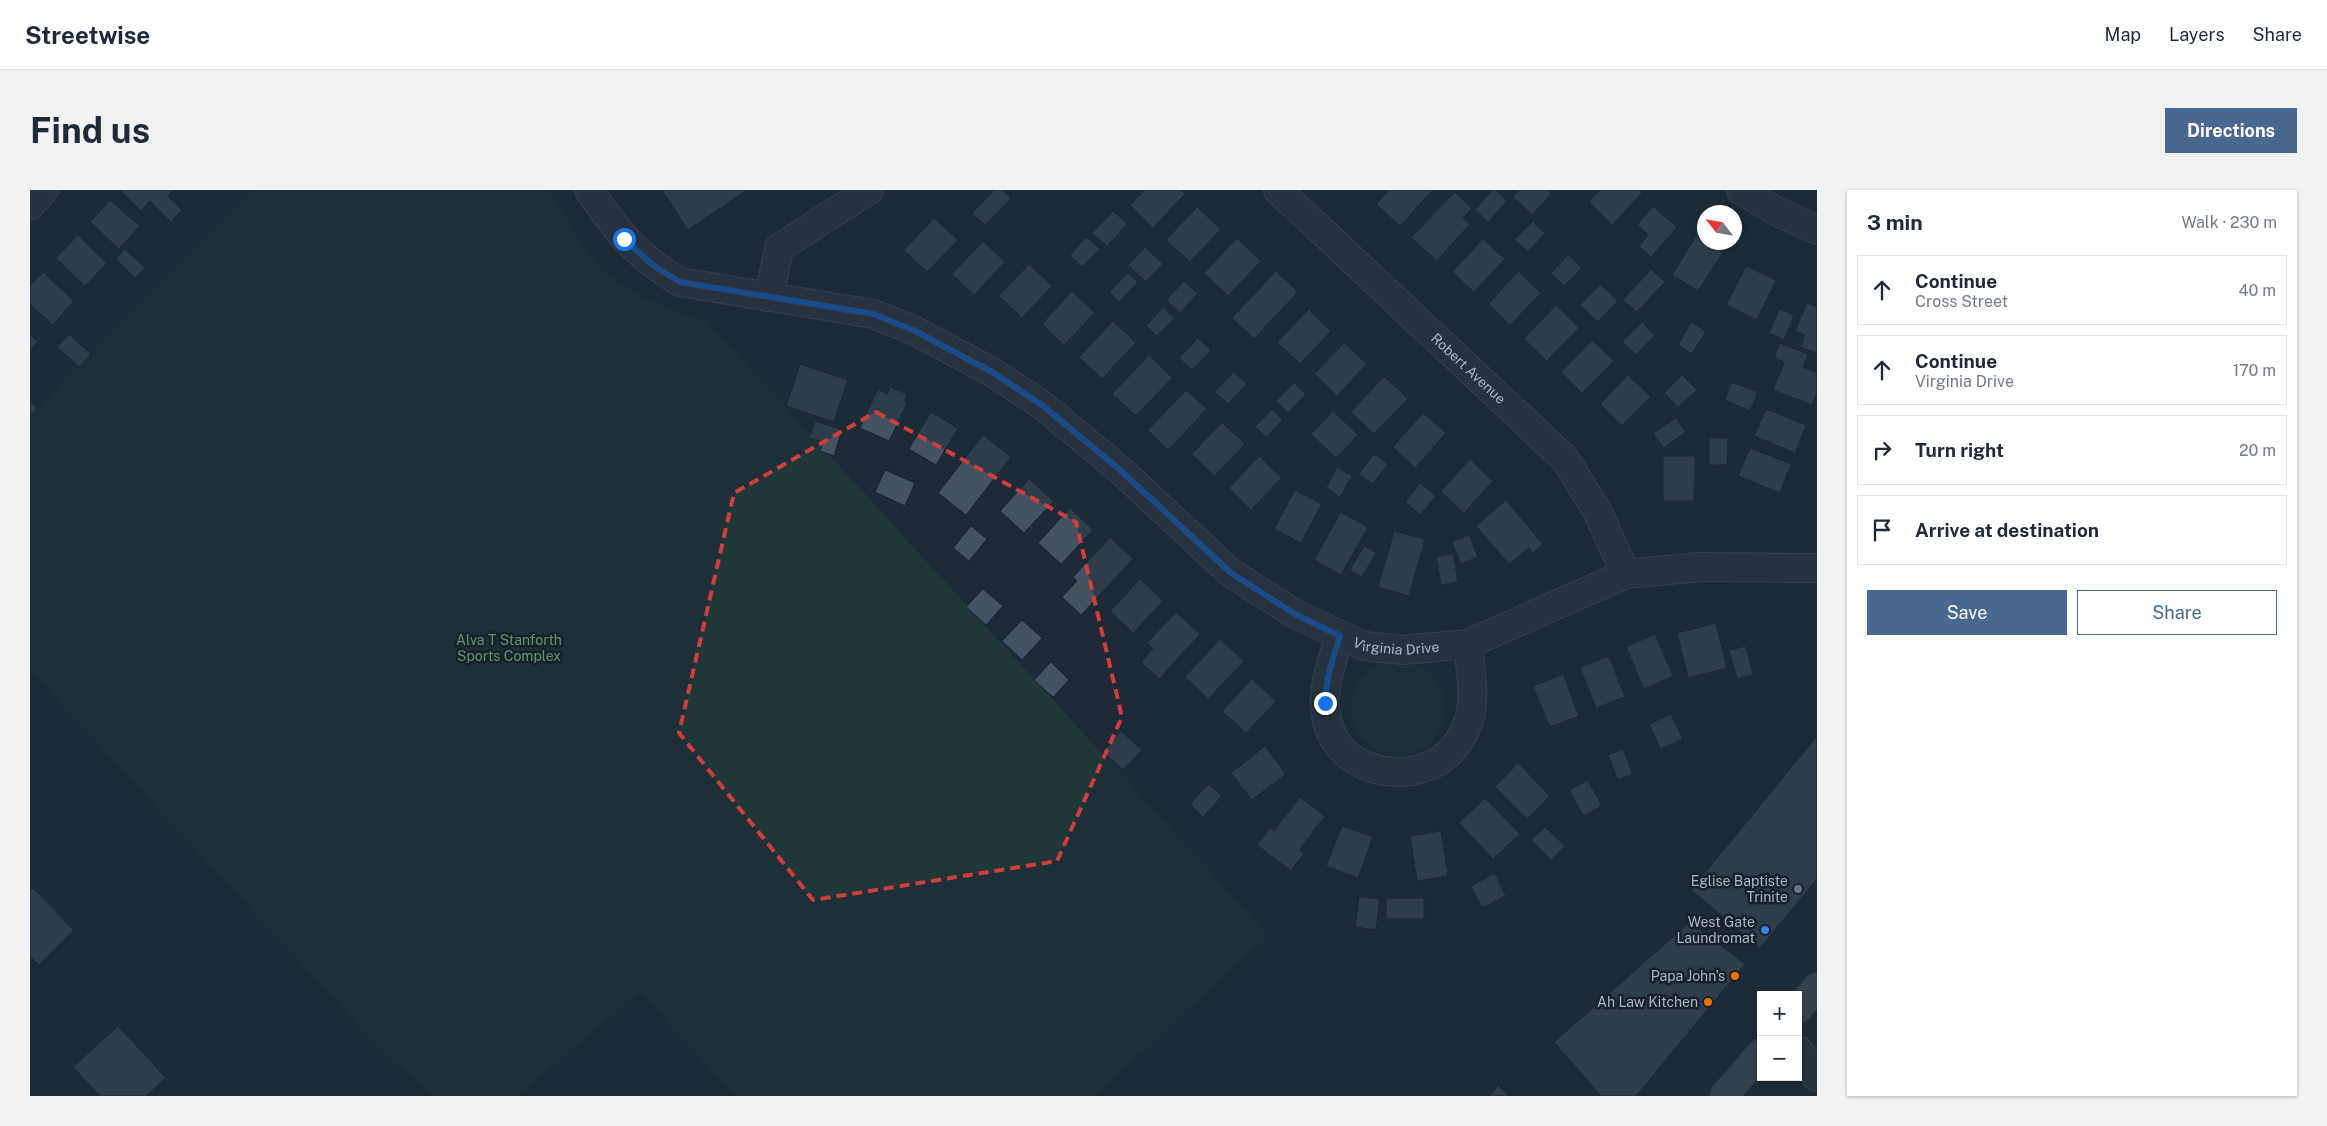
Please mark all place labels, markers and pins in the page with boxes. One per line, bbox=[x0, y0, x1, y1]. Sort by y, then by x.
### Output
place label: Eglise Baptiste Trinite bbox=[1691, 873, 1788, 905]
marker: Eglise Baptiste Trinite bbox=[1792, 883, 1804, 895]
place label: West Gate Laundromat bbox=[1676, 914, 1755, 946]
marker: West Gate Laundromat bbox=[1759, 924, 1771, 936]
place label: Papa John's bbox=[1651, 968, 1725, 984]
marker: Papa John's bbox=[1729, 970, 1741, 982]
place label: Ah Law Kitchen bbox=[1597, 994, 1698, 1010]
marker: Ah Law Kitchen bbox=[1702, 996, 1714, 1008]

